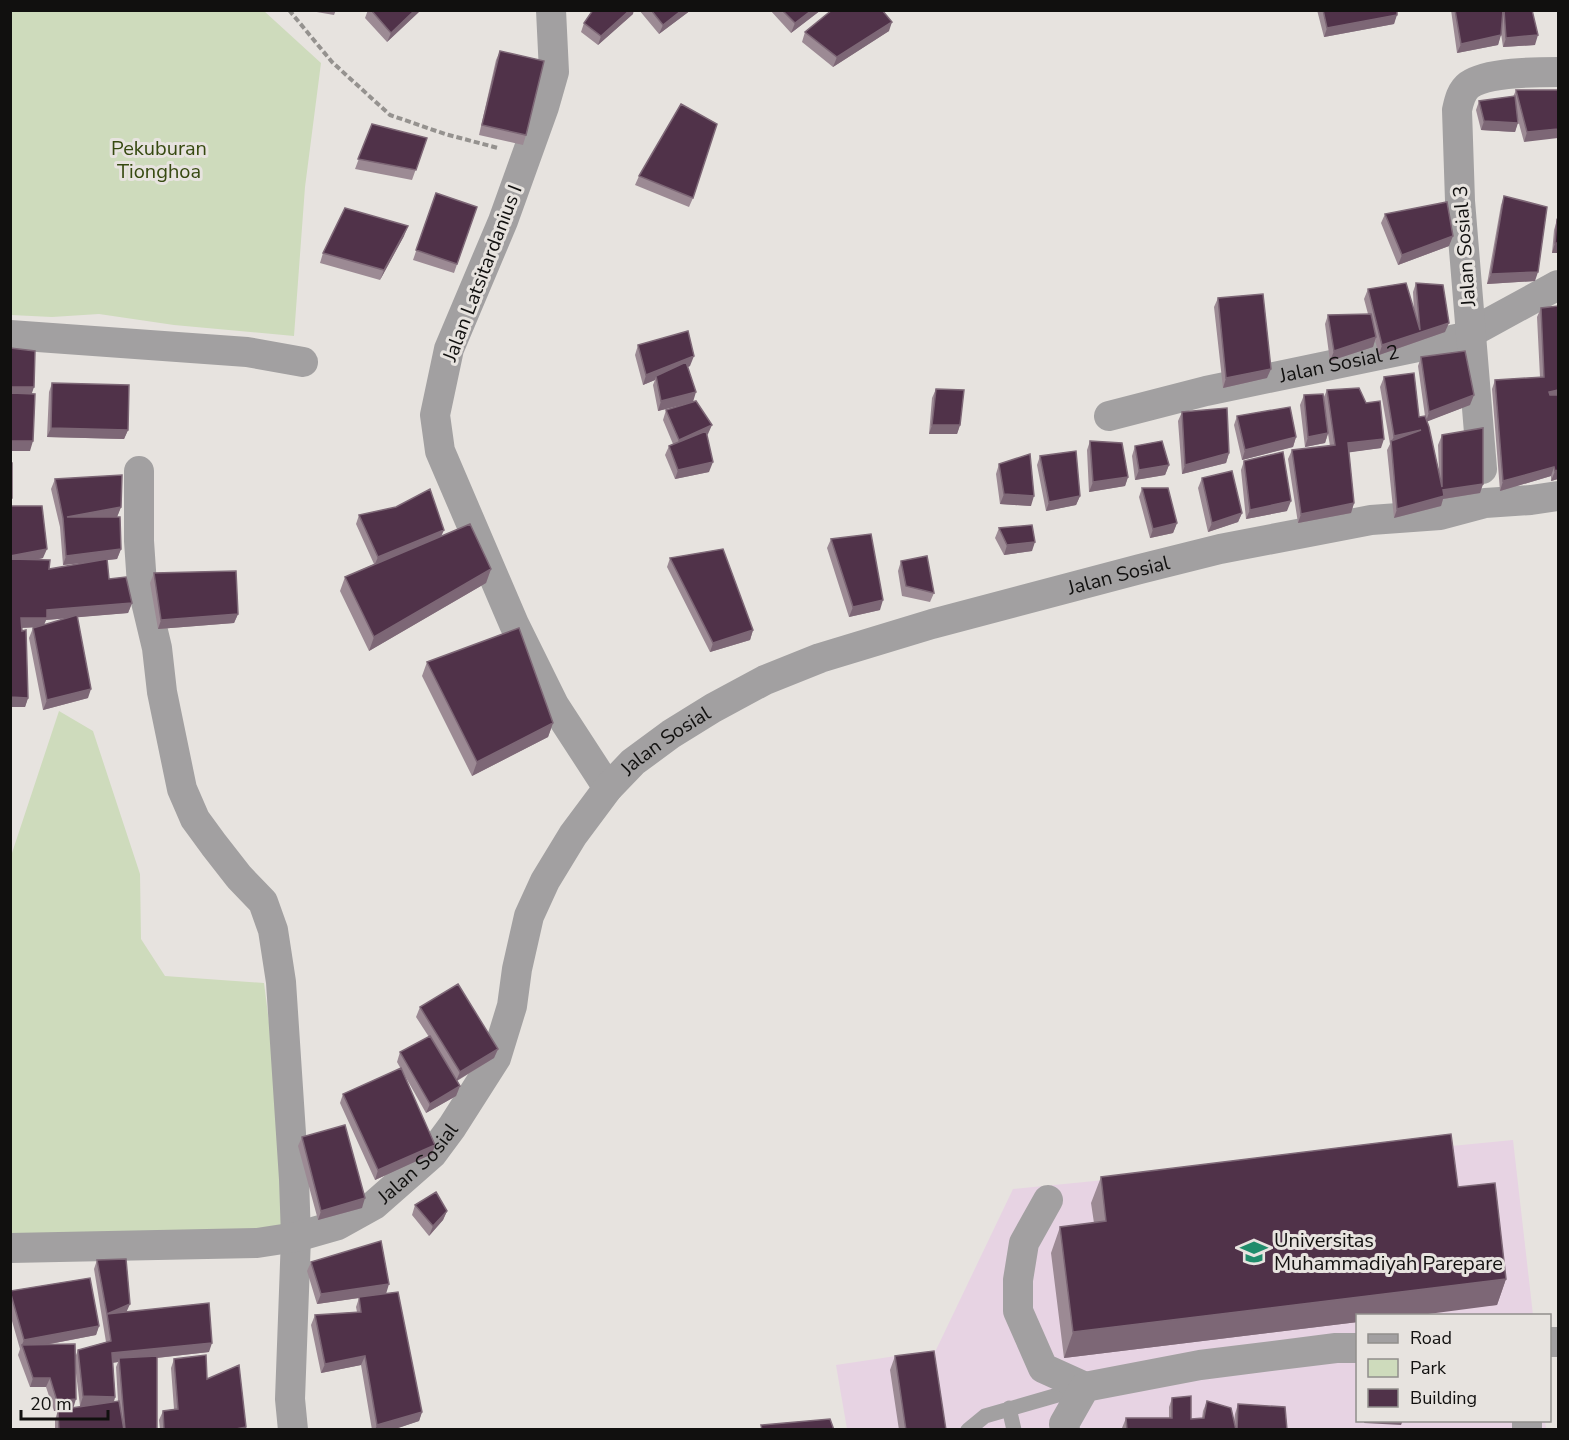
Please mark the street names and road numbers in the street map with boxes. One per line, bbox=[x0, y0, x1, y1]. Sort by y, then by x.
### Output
street label: Jalan Latsitardanius I bbox=[436, 181, 529, 366]
street label: Jalan Sosial 3 bbox=[1447, 184, 1482, 308]
street label: Jalan Sosial 2 bbox=[1276, 338, 1401, 390]
street label: Jalan Sosial bbox=[1064, 549, 1173, 602]
street label: Jalan Sosial bbox=[614, 700, 716, 782]
street label: Jalan Sosial bbox=[371, 1118, 464, 1211]

